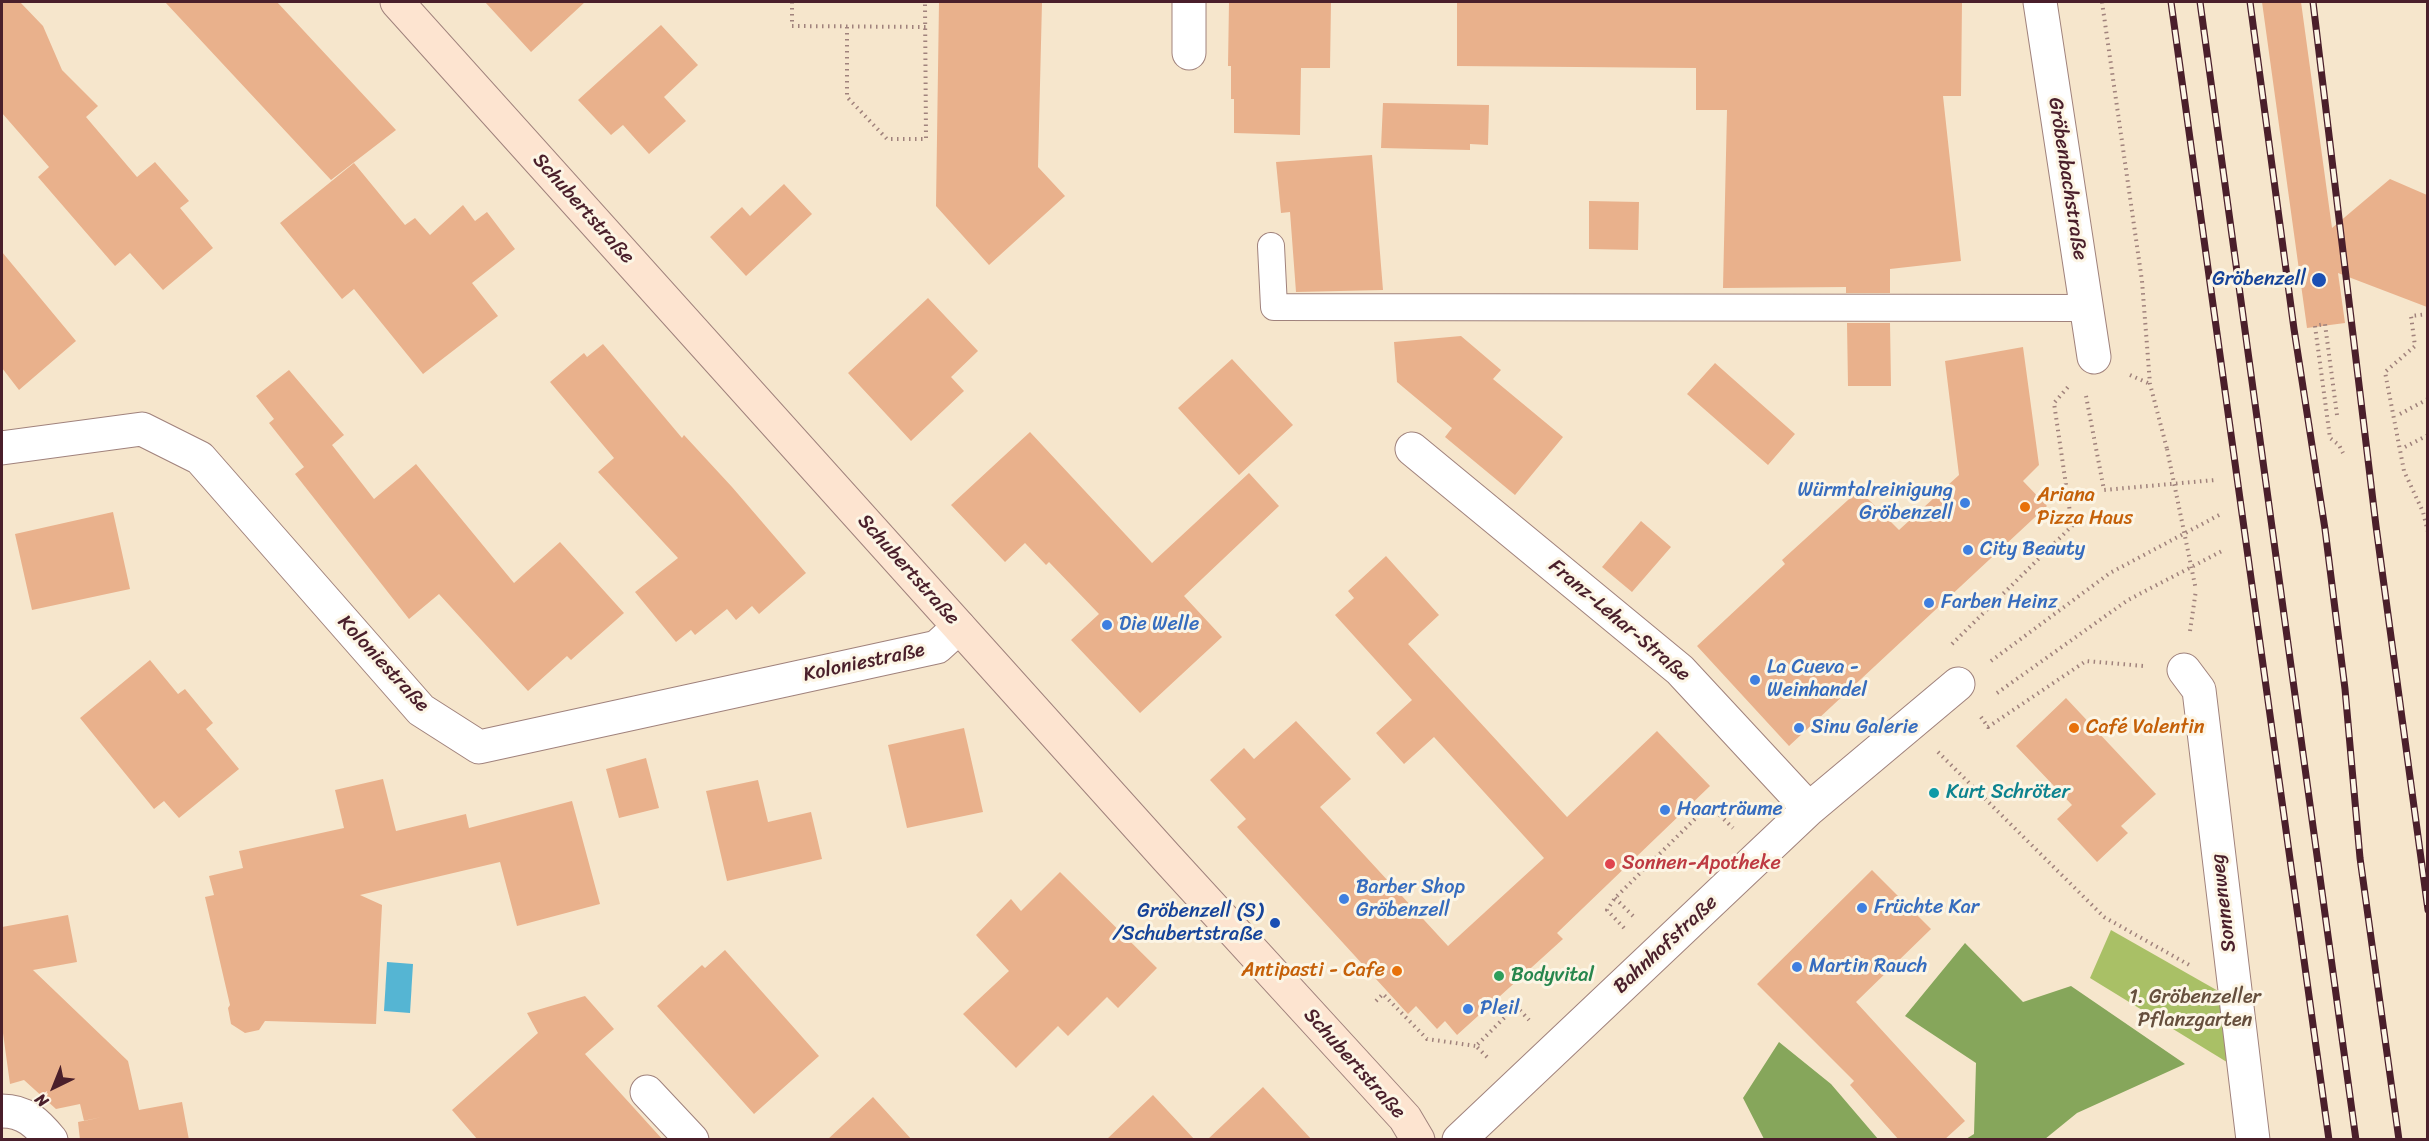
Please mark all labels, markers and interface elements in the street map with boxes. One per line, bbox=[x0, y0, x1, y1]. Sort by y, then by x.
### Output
street label: Gröbenbachstraße bbox=[2042, 96, 2092, 262]
street label: Schubertstraße bbox=[527, 149, 639, 269]
place label: Gröbenzell bbox=[2212, 268, 2306, 292]
marker: Gröbenzell bbox=[2310, 271, 2328, 289]
place label: Würmtalreinigung Gröbenzell bbox=[1797, 479, 1953, 526]
place label: Ariana Pizza Haus bbox=[2037, 484, 2133, 531]
marker: Würmtalreinigung Gröbenzell bbox=[1958, 496, 1972, 510]
marker: Ariana Pizza Haus bbox=[2018, 500, 2032, 514]
street label: Schubertstraße bbox=[852, 510, 964, 630]
place label: City Beauty bbox=[1980, 538, 2085, 562]
marker: City Beauty bbox=[1961, 543, 1975, 557]
street label: Franz-Lehar-Straße bbox=[1543, 555, 1695, 687]
place label: Farben Heinz bbox=[1941, 591, 2057, 615]
marker: Farben Heinz bbox=[1922, 596, 1936, 610]
street label: Koloniestraße bbox=[332, 611, 434, 717]
place label: Die Welle bbox=[1119, 613, 1199, 637]
marker: Die Welle bbox=[1100, 618, 1114, 632]
street label: Koloniestraße bbox=[801, 638, 927, 688]
place label: La Cueva - Weinhandel bbox=[1767, 656, 1867, 703]
marker: La Cueva - Weinhandel bbox=[1748, 673, 1762, 687]
place label: Sinu Galerie bbox=[1811, 716, 1918, 740]
place label: Café Valentin bbox=[2086, 716, 2204, 740]
marker: Sinu Galerie bbox=[1792, 721, 1806, 735]
marker: Café Valentin bbox=[2067, 721, 2081, 735]
place label: Kurt Schröter bbox=[1946, 781, 2070, 805]
marker: Kurt Schröter bbox=[1927, 786, 1941, 800]
place label: Haarträume bbox=[1677, 798, 1783, 822]
marker: Haarträume bbox=[1658, 803, 1672, 817]
place label: Sonnen-Apotheke bbox=[1622, 852, 1781, 876]
street label: Sonnenweg bbox=[2206, 852, 2242, 954]
marker: Sonnen-Apotheke bbox=[1603, 857, 1617, 871]
place label: Barber Shop Gröbenzell bbox=[1356, 876, 1465, 923]
street label: Bahnhofstraße bbox=[1609, 891, 1723, 999]
marker: Barber Shop Gröbenzell bbox=[1337, 892, 1351, 906]
place label: Früchte Kar bbox=[1874, 896, 1979, 920]
place label: Gröbenzell (S) /Schubertstraße bbox=[1112, 900, 1263, 947]
marker: Früchte Kar bbox=[1855, 901, 1869, 915]
marker: Gröbenzell (S) /Schubertstraße bbox=[1268, 916, 1282, 930]
place label: Martin Rauch bbox=[1809, 955, 1927, 979]
place label: Antipasti - Cafe bbox=[1241, 959, 1385, 983]
marker: Martin Rauch bbox=[1790, 960, 1804, 974]
marker: Antipasti - Cafe bbox=[1390, 964, 1404, 978]
place label: Bodyvital bbox=[1511, 964, 1594, 988]
marker: Bodyvital bbox=[1492, 969, 1506, 983]
park label: 1. Gröbenzeller Pflanzgarten bbox=[2129, 986, 2261, 1033]
place label: Pleil bbox=[1480, 997, 1519, 1021]
marker: Pleil bbox=[1461, 1002, 1475, 1016]
street label: Schubertstraße bbox=[1298, 1004, 1410, 1124]
north arrow bbox=[24, 1057, 84, 1117]
text: N bbox=[27, 1086, 55, 1115]

